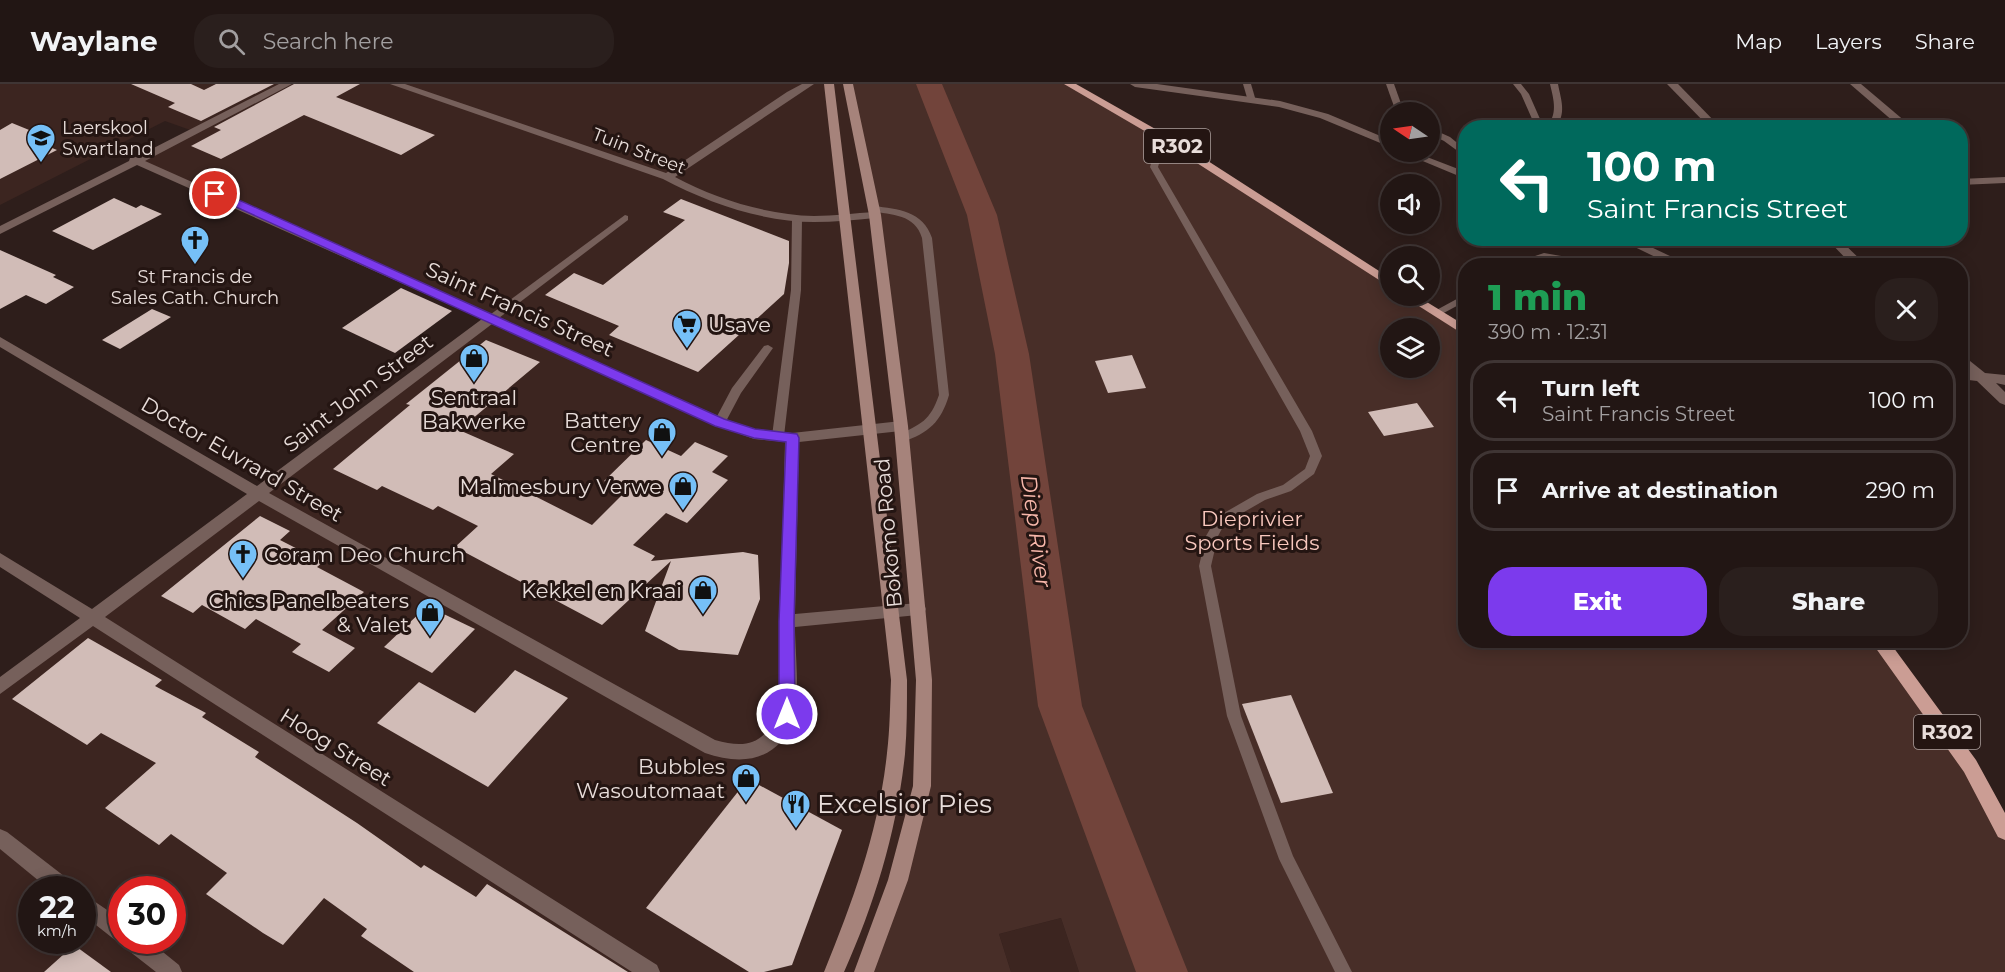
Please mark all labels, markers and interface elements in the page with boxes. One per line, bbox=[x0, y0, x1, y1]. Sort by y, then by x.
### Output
search box bbox=[194, 14, 614, 68]
text: Waylane bbox=[30, 24, 158, 58]
icon: search bbox=[215, 25, 248, 58]
text: Search here bbox=[263, 28, 393, 55]
text: Map bbox=[1735, 29, 1782, 54]
text: Layers bbox=[1815, 29, 1882, 54]
text: Share bbox=[1915, 29, 1975, 54]
north arrow bbox=[1380, 102, 1440, 162]
map controls bbox=[1380, 102, 1440, 378]
place label: Laerskool Swartland bbox=[62, 117, 154, 160]
school or university icon: Laerskool Swartland bbox=[25, 122, 57, 164]
street label: Tuin Street bbox=[589, 123, 689, 179]
road number: R302 bbox=[1144, 129, 1210, 163]
text: 100 m bbox=[1587, 140, 1716, 192]
icon: left bbox=[1488, 144, 1566, 222]
pin bbox=[189, 168, 240, 219]
button: sound bbox=[1380, 174, 1440, 234]
icon: arrive bbox=[198, 177, 231, 210]
text: Saint Francis Street bbox=[1587, 192, 1848, 225]
church icon: St Francis de Sales Cath. Church bbox=[179, 224, 211, 266]
button: search bbox=[1380, 246, 1440, 306]
street label: Saint Francis Street bbox=[422, 256, 618, 362]
place label: St Francis de Sales Cath. Church bbox=[111, 266, 279, 309]
text: 1 min bbox=[1488, 275, 1587, 319]
button: close bbox=[1875, 278, 1938, 341]
supermarket icon: Usave bbox=[671, 308, 703, 350]
place label: Usave bbox=[708, 312, 771, 337]
button: layers bbox=[1380, 318, 1440, 378]
text: 390 m · 12:31 bbox=[1488, 320, 1608, 344]
street label: Saint John Street bbox=[279, 329, 437, 457]
shop icon: Sentraal Bakwerke bbox=[458, 342, 490, 384]
text: Turn left bbox=[1542, 375, 1640, 402]
icon: left bbox=[1491, 384, 1524, 417]
place label: Sentraal Bakwerke bbox=[422, 385, 526, 434]
text: 100 m bbox=[1869, 387, 1935, 414]
street label: Doctor Euvrard Street bbox=[137, 391, 347, 527]
text: Saint Francis Street bbox=[1542, 402, 1735, 426]
place label: Battery Centre bbox=[564, 408, 642, 457]
shop icon: Battery Centre bbox=[646, 416, 678, 458]
street label: Bokomo Road bbox=[869, 457, 907, 609]
shop icon: Malmesbury Verwe bbox=[667, 470, 699, 512]
water label: Diep River bbox=[1015, 473, 1057, 590]
place label: Malmesbury Verwe bbox=[459, 474, 662, 499]
icon: arrive bbox=[1491, 474, 1524, 507]
text: Arrive at destination bbox=[1542, 477, 1778, 504]
text: 290 m bbox=[1865, 477, 1935, 504]
park label: Dieprivier Sports Fields bbox=[1184, 506, 1320, 555]
church icon: Coram Deo Church bbox=[227, 538, 259, 580]
place label: Coram Deo Church bbox=[264, 542, 465, 567]
button: Exit bbox=[1488, 567, 1707, 636]
button: Share bbox=[1719, 567, 1938, 636]
shop icon: Kekkel en Kraai bbox=[687, 574, 719, 616]
place label: Kekkel en Kraai bbox=[521, 578, 682, 603]
place label: Chics Panelbeaters & Valet bbox=[209, 588, 409, 637]
shop icon: Chics Panelbeaters & Valet bbox=[414, 596, 446, 638]
position arrow bbox=[755, 682, 819, 746]
street label: Hoog Street bbox=[276, 703, 396, 791]
road number: R302 bbox=[1914, 715, 1980, 749]
place label: Bubbles Wasoutomaat bbox=[576, 754, 725, 803]
shop icon: Bubbles Wasoutomaat bbox=[730, 762, 762, 804]
restaurant icon: Excelsior Pies bbox=[780, 788, 812, 830]
place label: Excelsior Pies bbox=[817, 788, 992, 820]
speed limit sign: 30 bbox=[108, 876, 186, 954]
text: 22 bbox=[39, 889, 75, 926]
text: km/h bbox=[37, 921, 77, 940]

